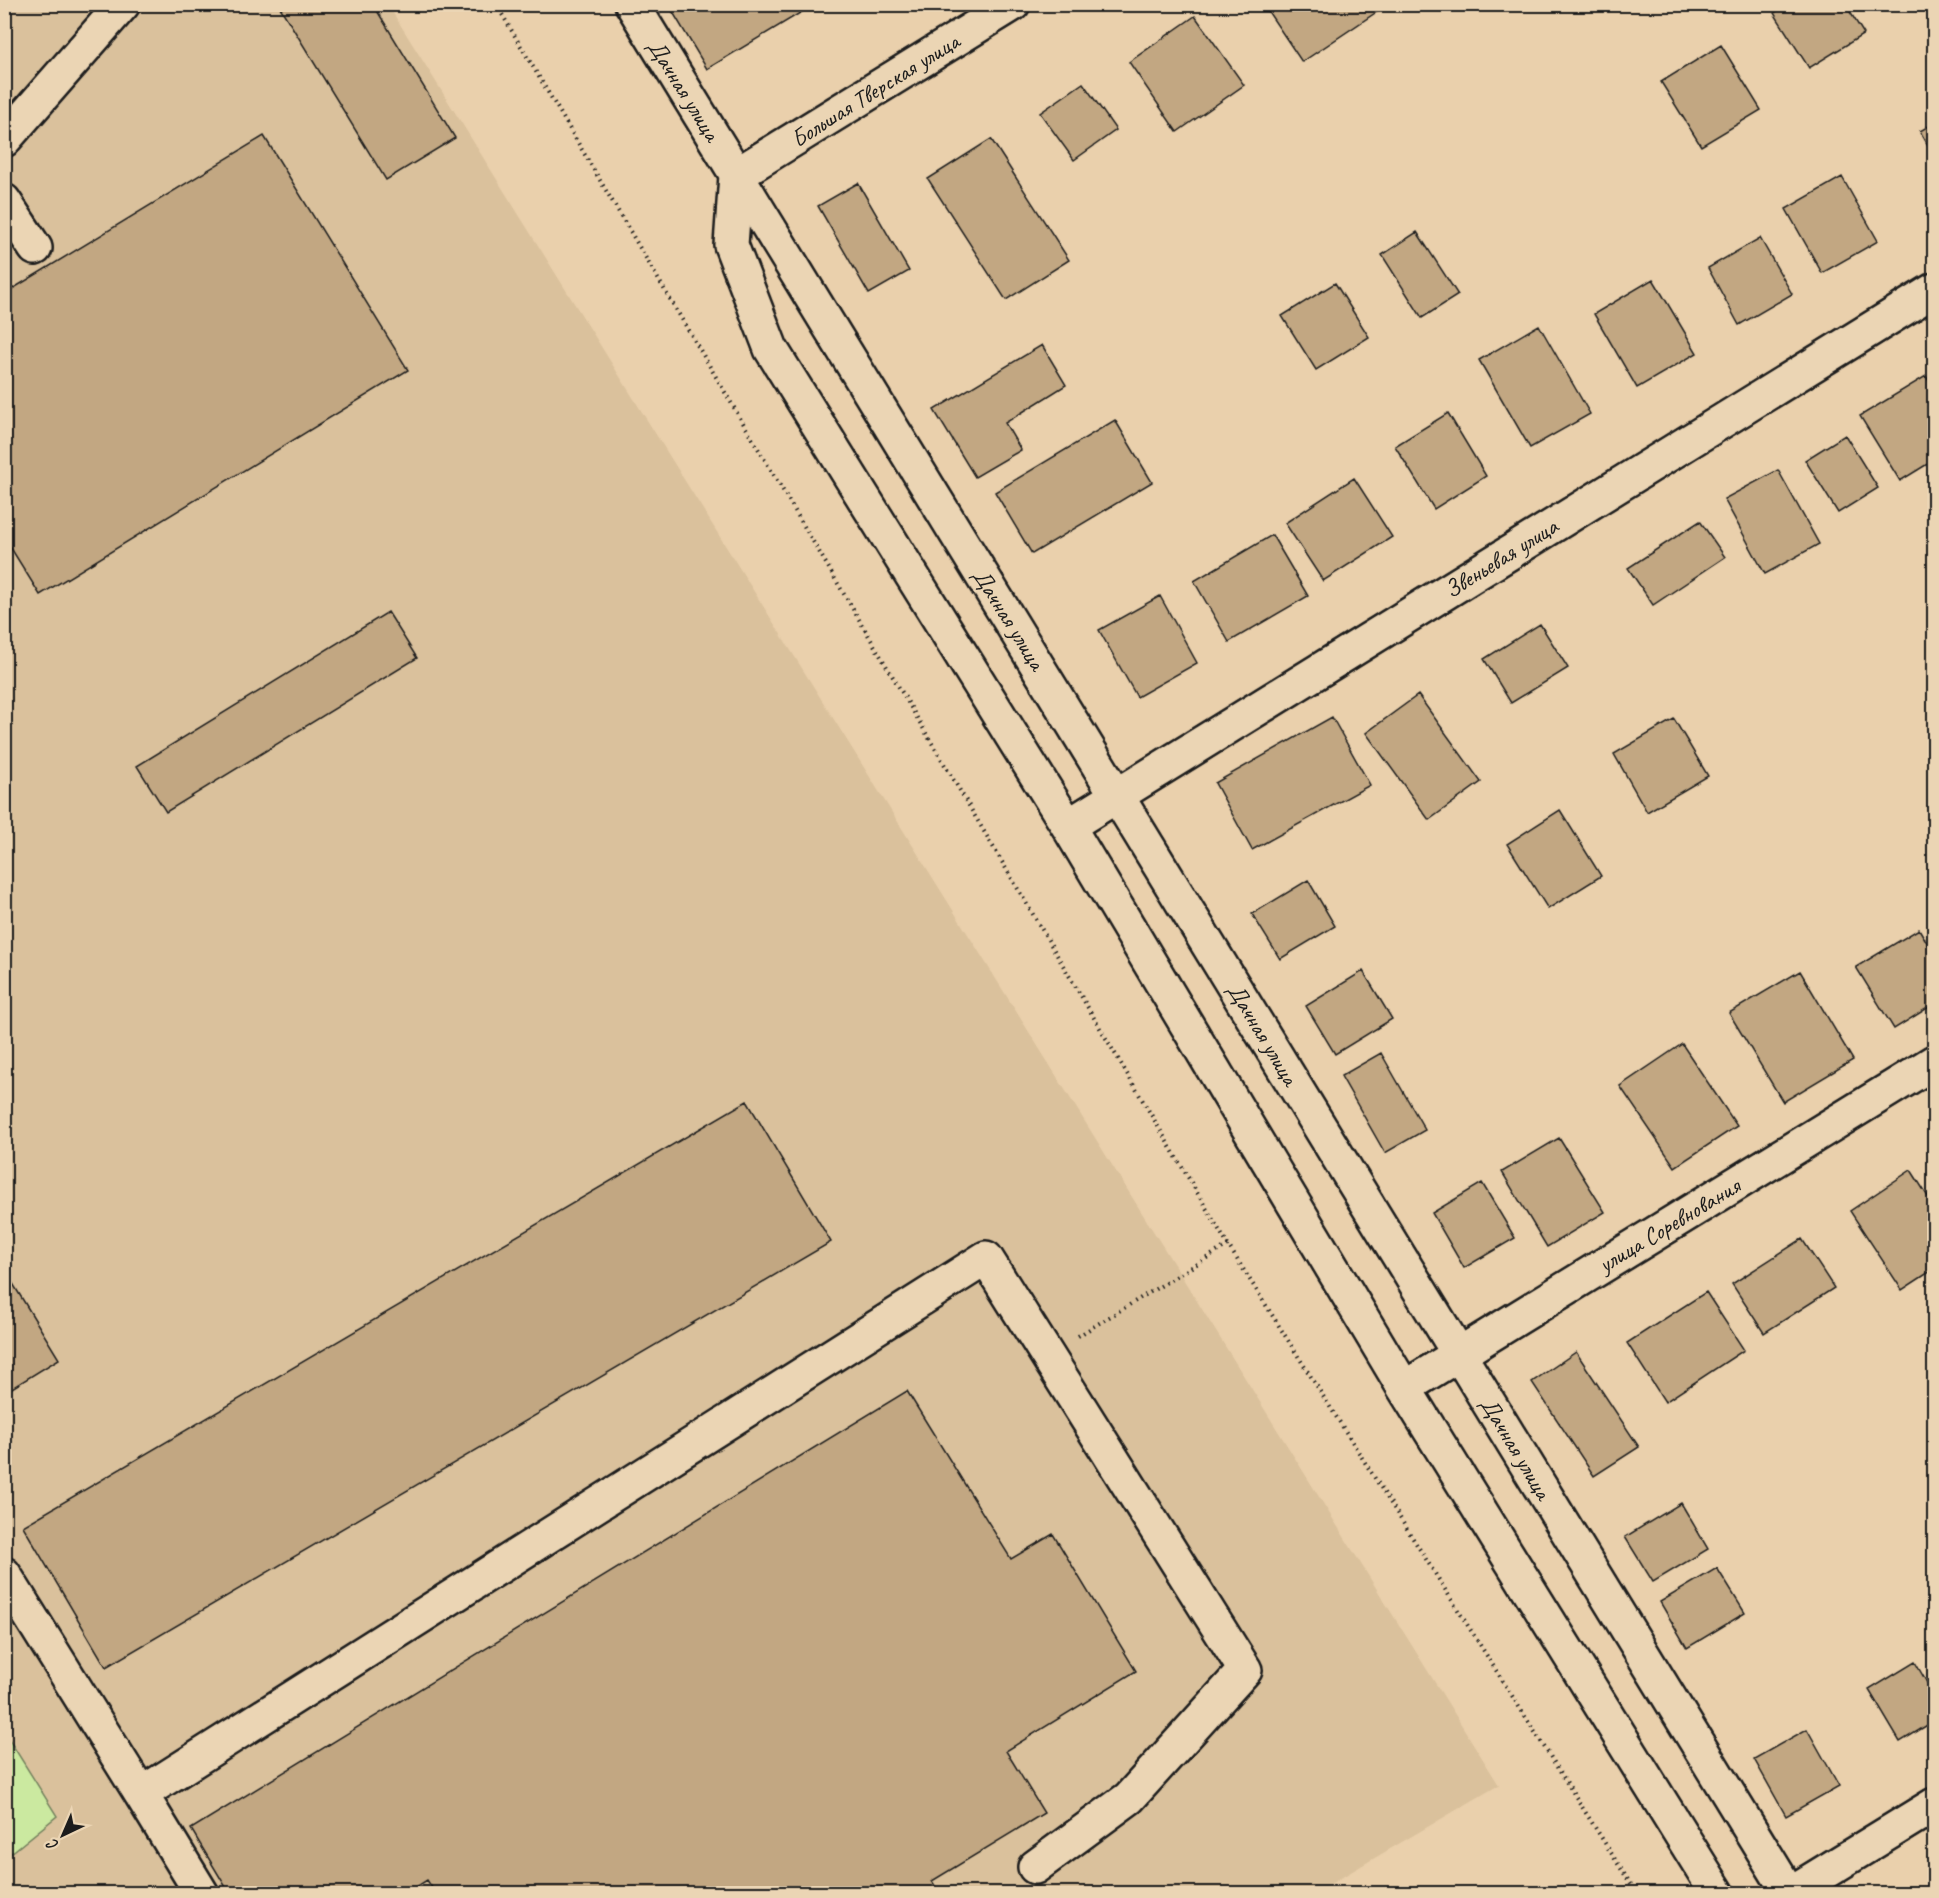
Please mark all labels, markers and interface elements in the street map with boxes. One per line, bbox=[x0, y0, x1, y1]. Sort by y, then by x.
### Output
street label: Большая Тверская улица bbox=[785, 25, 967, 154]
street label: Дачная улица bbox=[641, 33, 728, 148]
street label: Звеньевая улица bbox=[1439, 510, 1565, 605]
street label: Дачная улица bbox=[966, 562, 1053, 677]
street label: Дачная улица bbox=[1221, 977, 1307, 1093]
street label: улица Соревнования bbox=[1591, 1170, 1747, 1280]
street label: Дачная улица bbox=[1474, 1391, 1560, 1507]
north arrow bbox=[33, 1805, 93, 1865]
text: С bbox=[42, 1834, 63, 1855]

